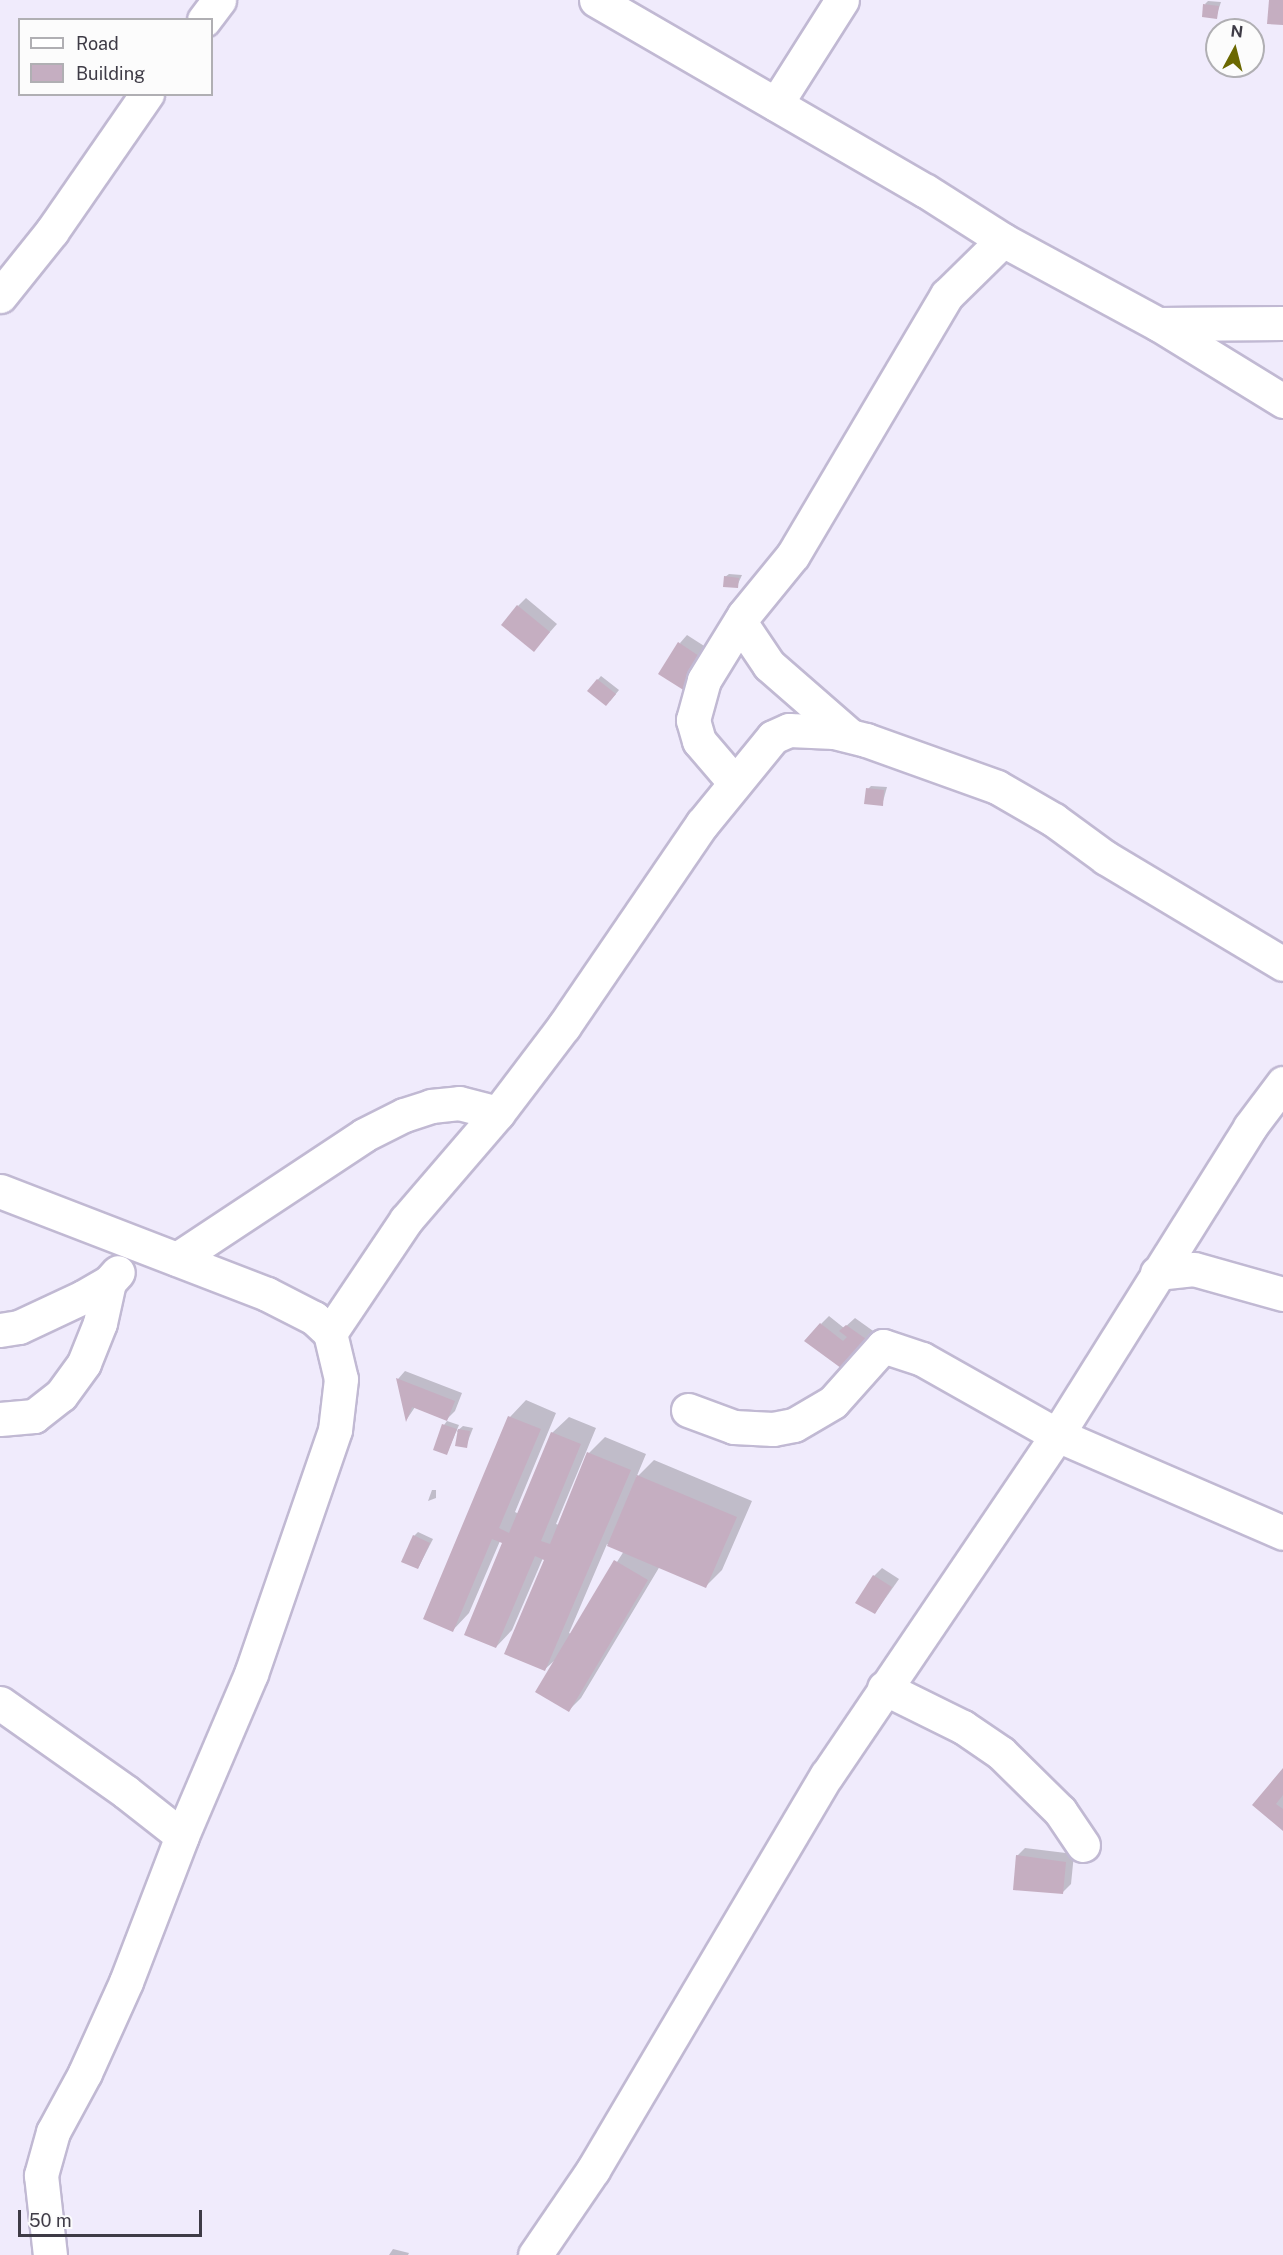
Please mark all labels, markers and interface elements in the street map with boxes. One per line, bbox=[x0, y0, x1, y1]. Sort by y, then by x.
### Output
legend bbox=[18, 18, 213, 96]
north arrow bbox=[1205, 18, 1265, 78]
text: N bbox=[1230, 21, 1244, 42]
text: Road bbox=[76, 33, 119, 54]
text: Building bbox=[76, 63, 145, 84]
scale bar bbox=[21, 2198, 206, 2236]
text: 50 m bbox=[29, 2210, 72, 2231]

